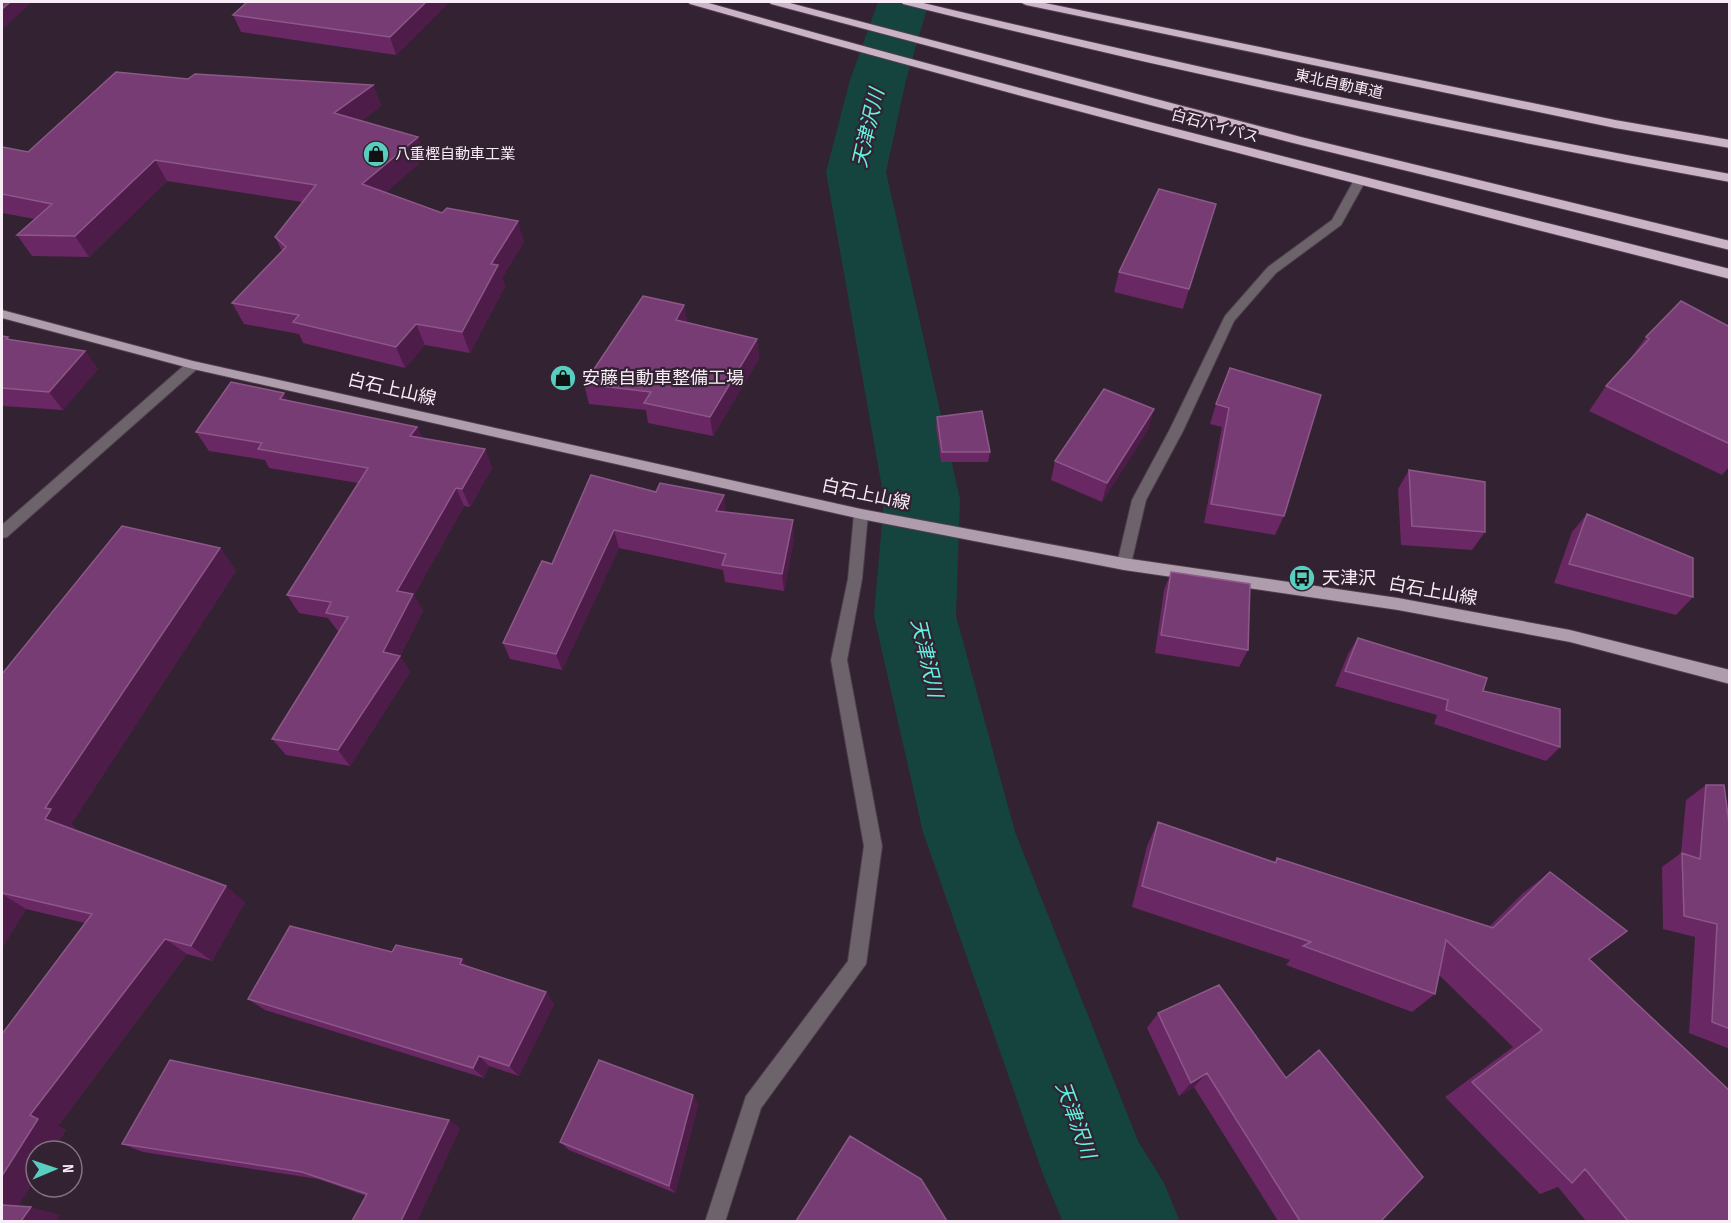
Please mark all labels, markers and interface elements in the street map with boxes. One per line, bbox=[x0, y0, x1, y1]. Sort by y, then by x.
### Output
street label: 東北自動車道 bbox=[1293, 66, 1385, 103]
water label: 天津沢川 bbox=[848, 85, 890, 170]
street label: 白石バイパス bbox=[1169, 106, 1261, 147]
shop icon: 八重樫自動車工業 bbox=[361, 139, 391, 169]
place label: 八重樫自動車工業 bbox=[395, 145, 515, 164]
shop icon: 安藤自動車整備工場 bbox=[548, 363, 578, 393]
place label: 安藤自動車整備工場 bbox=[582, 368, 744, 389]
street label: 白石上山線 bbox=[346, 369, 438, 410]
street label: 白石上山線 bbox=[820, 475, 912, 514]
bus stop icon: 天津沢 bbox=[1287, 563, 1317, 593]
place label: 天津沢 bbox=[1322, 568, 1376, 589]
street label: 白石上山線 bbox=[1387, 573, 1479, 610]
water label: 天津沢川 bbox=[905, 617, 947, 702]
water label: 天津沢川 bbox=[1050, 1079, 1101, 1164]
north arrow bbox=[24, 1139, 84, 1199]
text: N bbox=[58, 1164, 77, 1173]

